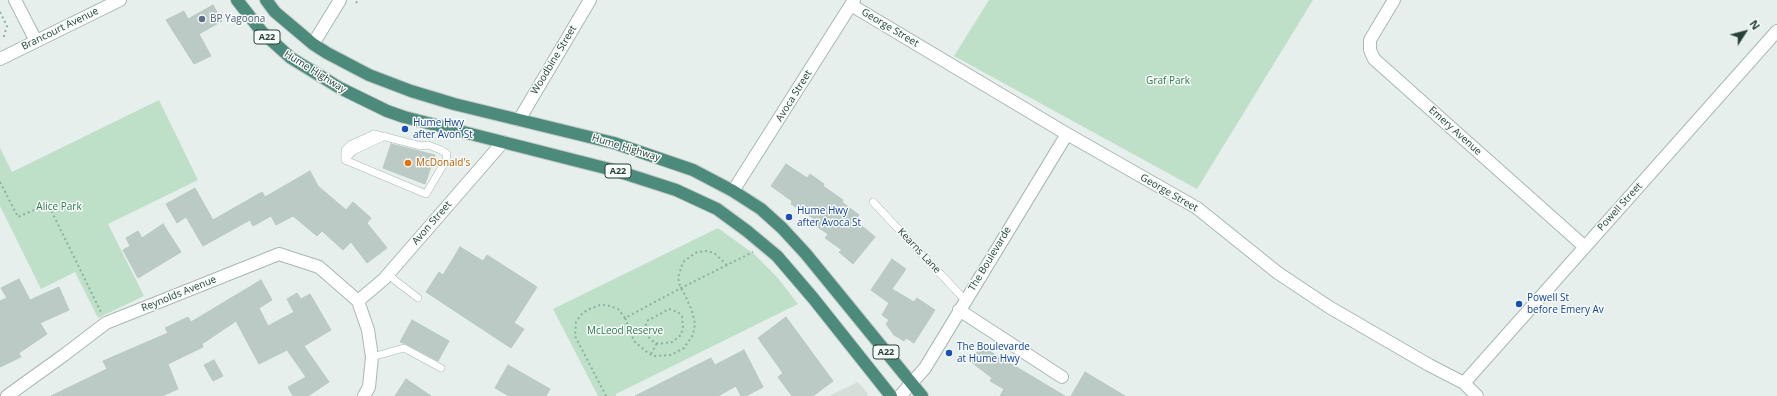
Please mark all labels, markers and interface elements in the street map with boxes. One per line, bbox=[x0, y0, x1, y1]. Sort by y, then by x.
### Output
street label: Brancourt Avenue bbox=[20, 5, 100, 53]
street label: George Street bbox=[859, 6, 921, 50]
north arrow bbox=[1725, 12, 1765, 52]
place label: BP Yagoona bbox=[210, 13, 265, 25]
marker: BP Yagoona bbox=[197, 14, 207, 24]
text: N bbox=[1746, 17, 1764, 33]
street label: Woodbine Street bbox=[529, 23, 579, 97]
road number: A22 bbox=[254, 30, 280, 44]
street label: Hume Highway bbox=[282, 48, 348, 96]
street label: Avoca Street bbox=[773, 68, 815, 124]
park label: Graf Park bbox=[1146, 75, 1190, 87]
street label: Emery Avenue bbox=[1426, 104, 1484, 158]
place label: Hume Hwy after Avon St bbox=[413, 117, 473, 140]
marker: Hume Hwy after Avon St bbox=[400, 124, 410, 134]
street label: Hume Highway bbox=[590, 132, 662, 164]
place label: McDonald's bbox=[416, 157, 470, 169]
marker: McDonald's bbox=[403, 158, 413, 168]
road number: A22 bbox=[605, 164, 631, 178]
street label: George Street bbox=[1138, 172, 1200, 214]
street label: Powell Street bbox=[1595, 180, 1645, 234]
street label: Avon Street bbox=[410, 199, 454, 247]
park label: Alice Park bbox=[36, 201, 82, 213]
place label: Hume Hwy after Avoca St bbox=[797, 205, 861, 228]
marker: Hume Hwy after Avoca St bbox=[784, 212, 794, 222]
street label: The Boulevarde bbox=[966, 225, 1014, 293]
street label: Kearns Lane bbox=[895, 226, 943, 276]
street label: Reynolds Avenue bbox=[140, 273, 218, 315]
place label: Powell St before Emery Av bbox=[1527, 292, 1604, 316]
marker: Powell St before Emery Av bbox=[1514, 299, 1524, 309]
park label: McLeod Reserve bbox=[587, 325, 663, 337]
place label: The Boulevarde at Hume Hwy bbox=[957, 341, 1030, 364]
road number: A22 bbox=[873, 345, 899, 359]
marker: The Boulevarde at Hume Hwy bbox=[944, 348, 954, 358]

